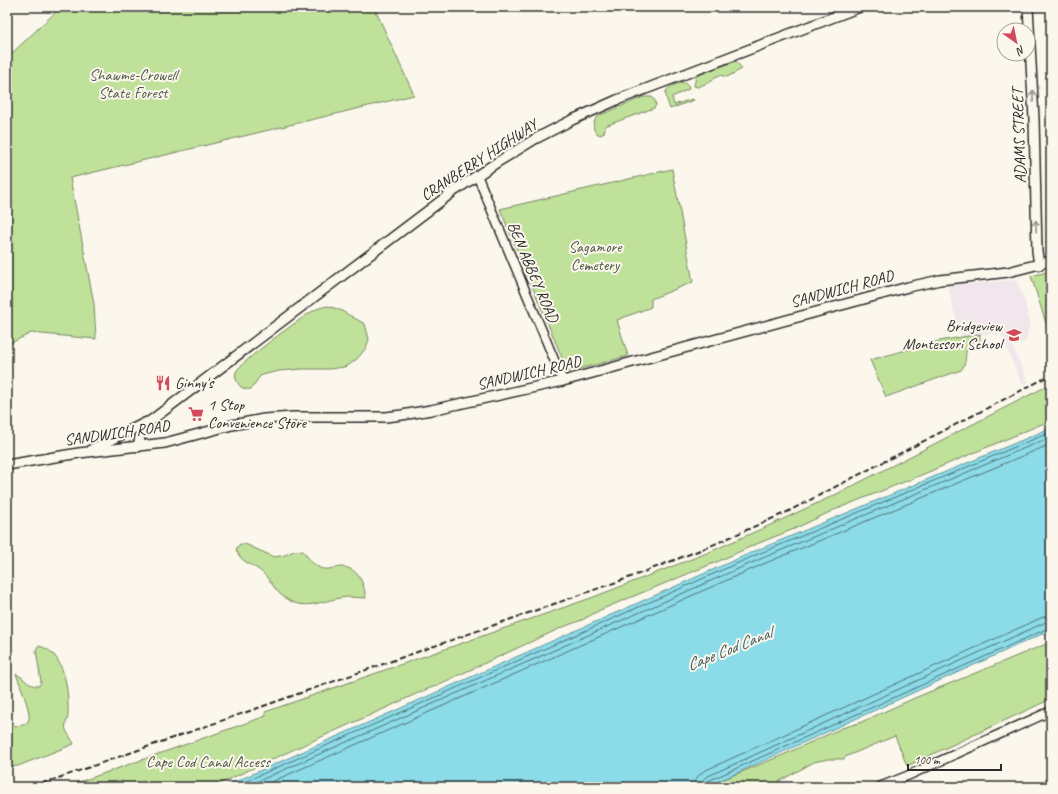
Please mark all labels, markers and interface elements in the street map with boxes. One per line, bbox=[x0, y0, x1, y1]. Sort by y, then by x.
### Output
north arrow bbox=[996, 22, 1036, 62]
text: N bbox=[1013, 43, 1028, 59]
park label: Shawme-Crowell State Forest bbox=[89, 65, 180, 103]
street label: ADAMS STREET bbox=[1007, 84, 1031, 184]
one-way arrow bbox=[1029, 90, 1037, 103]
street label: CRANBERRY HIGHWAY bbox=[417, 114, 543, 205]
street label: BEN ABBEY ROAD bbox=[503, 219, 564, 327]
one-way arrow bbox=[1032, 220, 1040, 233]
park label: Sagamore Cemetery bbox=[568, 237, 623, 275]
street label: SANDWICH ROAD bbox=[788, 265, 897, 312]
place label: Bridgeview Montessori School bbox=[903, 316, 1005, 354]
school or university icon: Bridgeview Montessori School bbox=[1005, 326, 1023, 344]
street label: SANDWICH ROAD bbox=[475, 351, 585, 395]
place label: Ginny's bbox=[175, 373, 215, 393]
restaurant icon: Ginny's bbox=[154, 374, 172, 392]
place label: 1 Stop Convenience Store bbox=[208, 395, 308, 433]
supermarket icon: 1 Stop Convenience Store bbox=[187, 405, 205, 423]
street label: SANDWICH ROAD bbox=[63, 415, 173, 450]
water label: Cape Cod Canal bbox=[684, 620, 780, 675]
scale bar bbox=[908, 746, 1001, 772]
park label: Cape Cod Canal Access bbox=[146, 752, 271, 772]
text: 100 m bbox=[914, 752, 941, 768]

